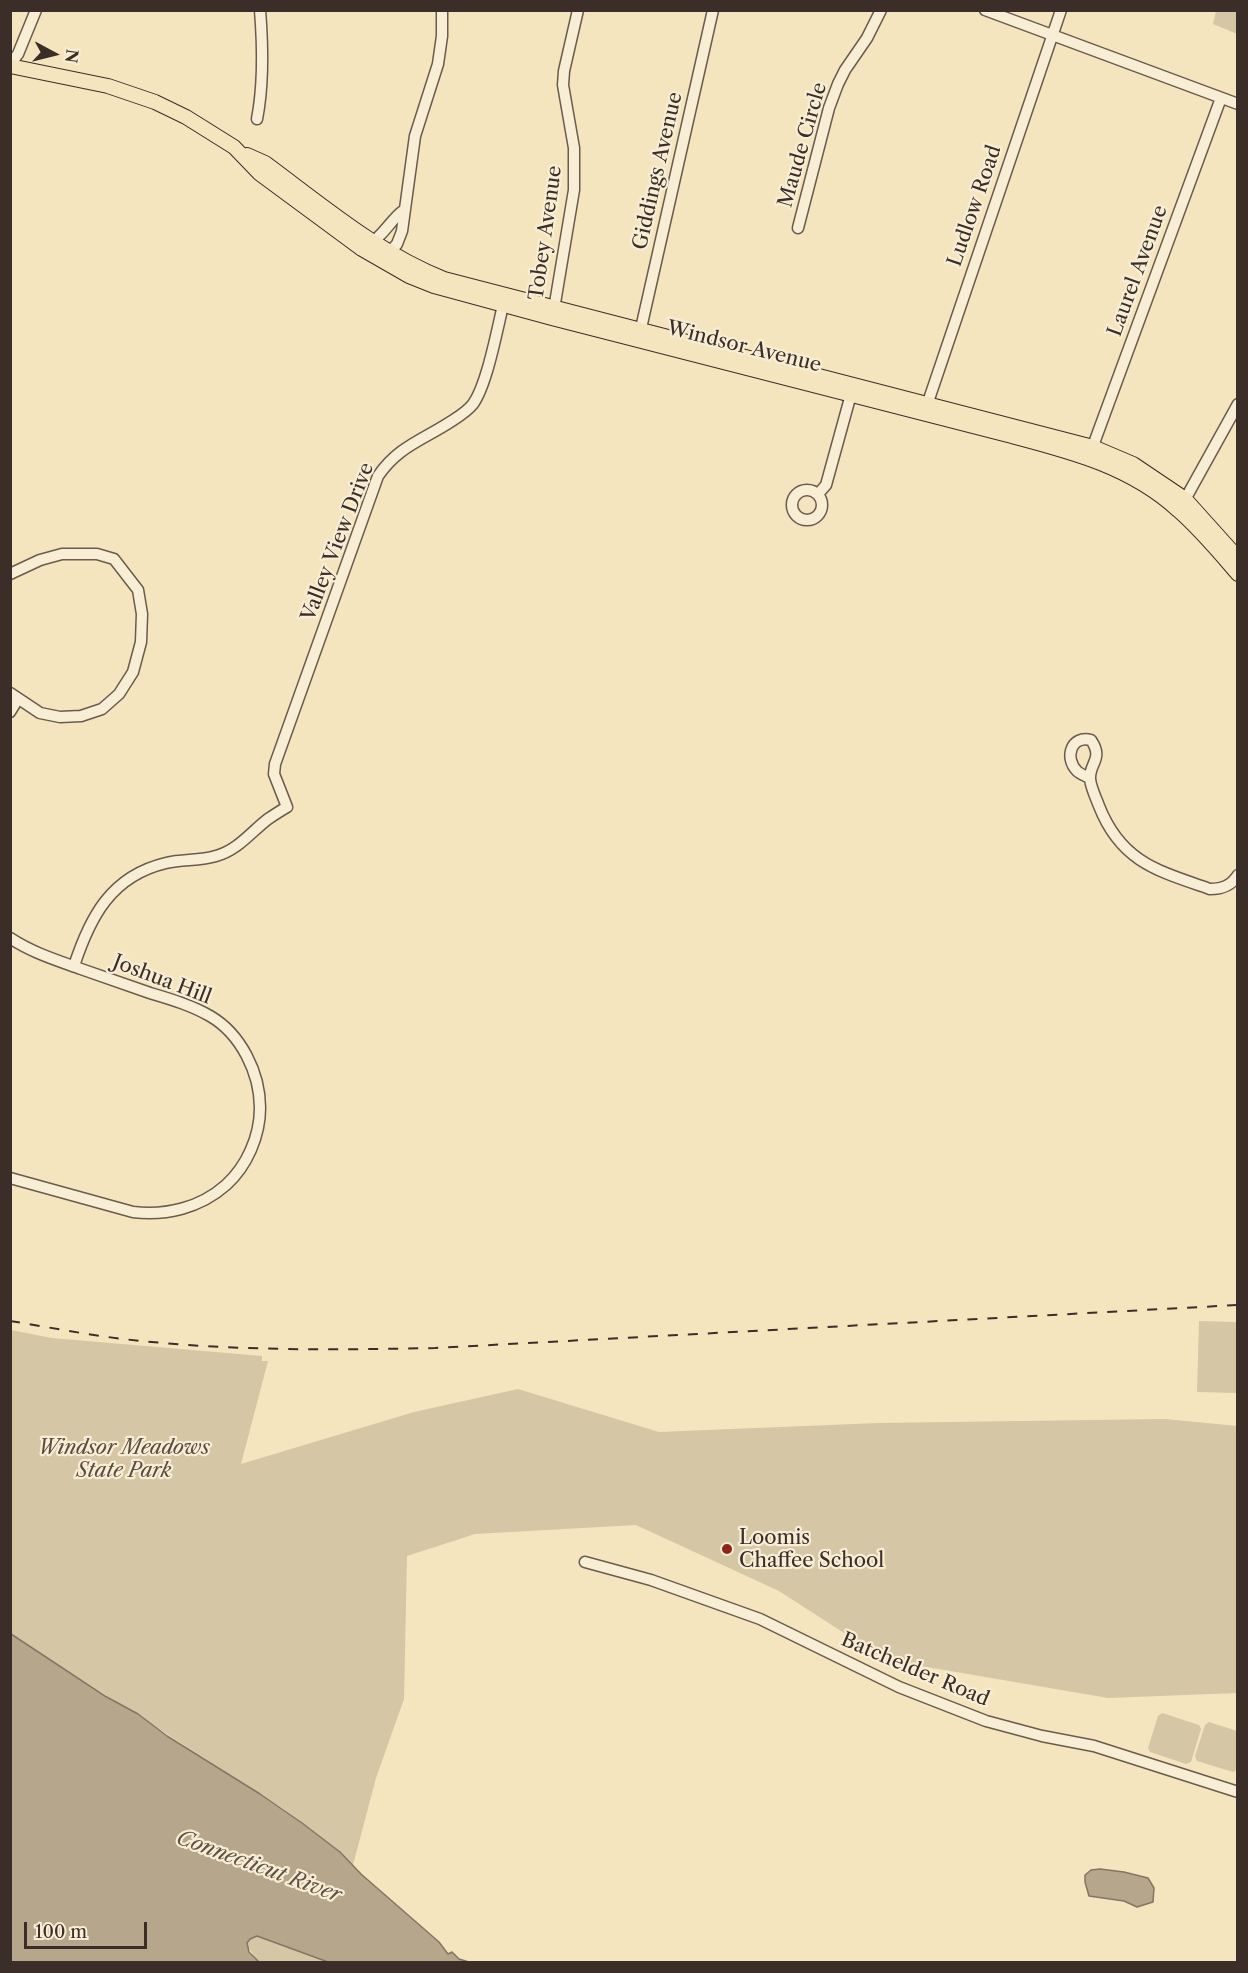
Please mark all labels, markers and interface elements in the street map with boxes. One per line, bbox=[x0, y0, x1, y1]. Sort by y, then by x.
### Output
north arrow bbox=[24, 24, 84, 84]
text: N bbox=[61, 48, 83, 64]
street label: Maude Circle bbox=[774, 80, 832, 210]
street label: Giddings Avenue bbox=[628, 90, 688, 252]
street label: Ludlow Road bbox=[943, 142, 1007, 270]
street label: Tobey Avenue bbox=[525, 164, 567, 302]
street label: Laurel Avenue bbox=[1103, 202, 1173, 340]
street label: Windsor Avenue bbox=[664, 316, 824, 378]
street label: Valley View Drive bbox=[297, 459, 379, 625]
street label: Joshua Hill bbox=[109, 950, 215, 1010]
park label: Windsor Meadows State Park bbox=[38, 1436, 210, 1483]
place label: Loomis Chaffee School bbox=[739, 1526, 884, 1573]
marker: Loomis Chaffee School bbox=[720, 1542, 734, 1556]
street label: Batchelder Road bbox=[837, 1628, 993, 1712]
water label: Connecticut River bbox=[173, 1825, 345, 1909]
scale bar bbox=[27, 1910, 150, 1948]
text: 100 m bbox=[35, 1921, 87, 1943]

